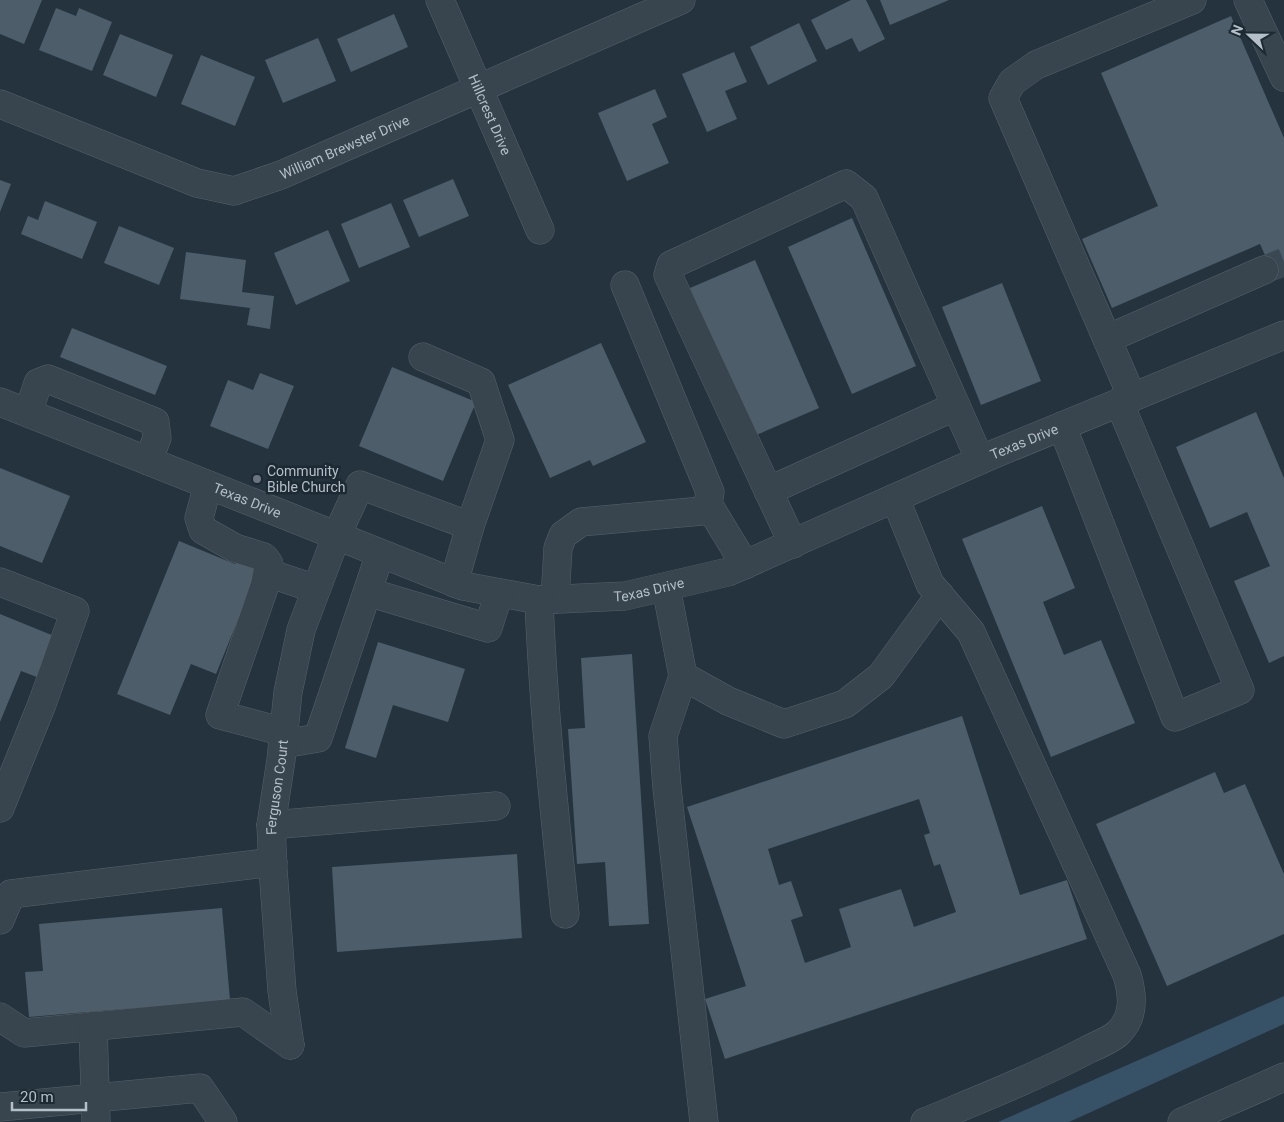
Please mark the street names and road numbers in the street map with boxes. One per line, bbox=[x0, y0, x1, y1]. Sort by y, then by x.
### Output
street label: Hillcrest Drive bbox=[465, 72, 514, 157]
street label: William Brewster Drive bbox=[277, 112, 412, 183]
street label: Texas Drive bbox=[988, 421, 1061, 463]
street label: Texas Drive bbox=[211, 480, 284, 521]
street label: Texas Drive bbox=[613, 575, 686, 605]
street label: Ferguson Court bbox=[263, 739, 291, 835]

